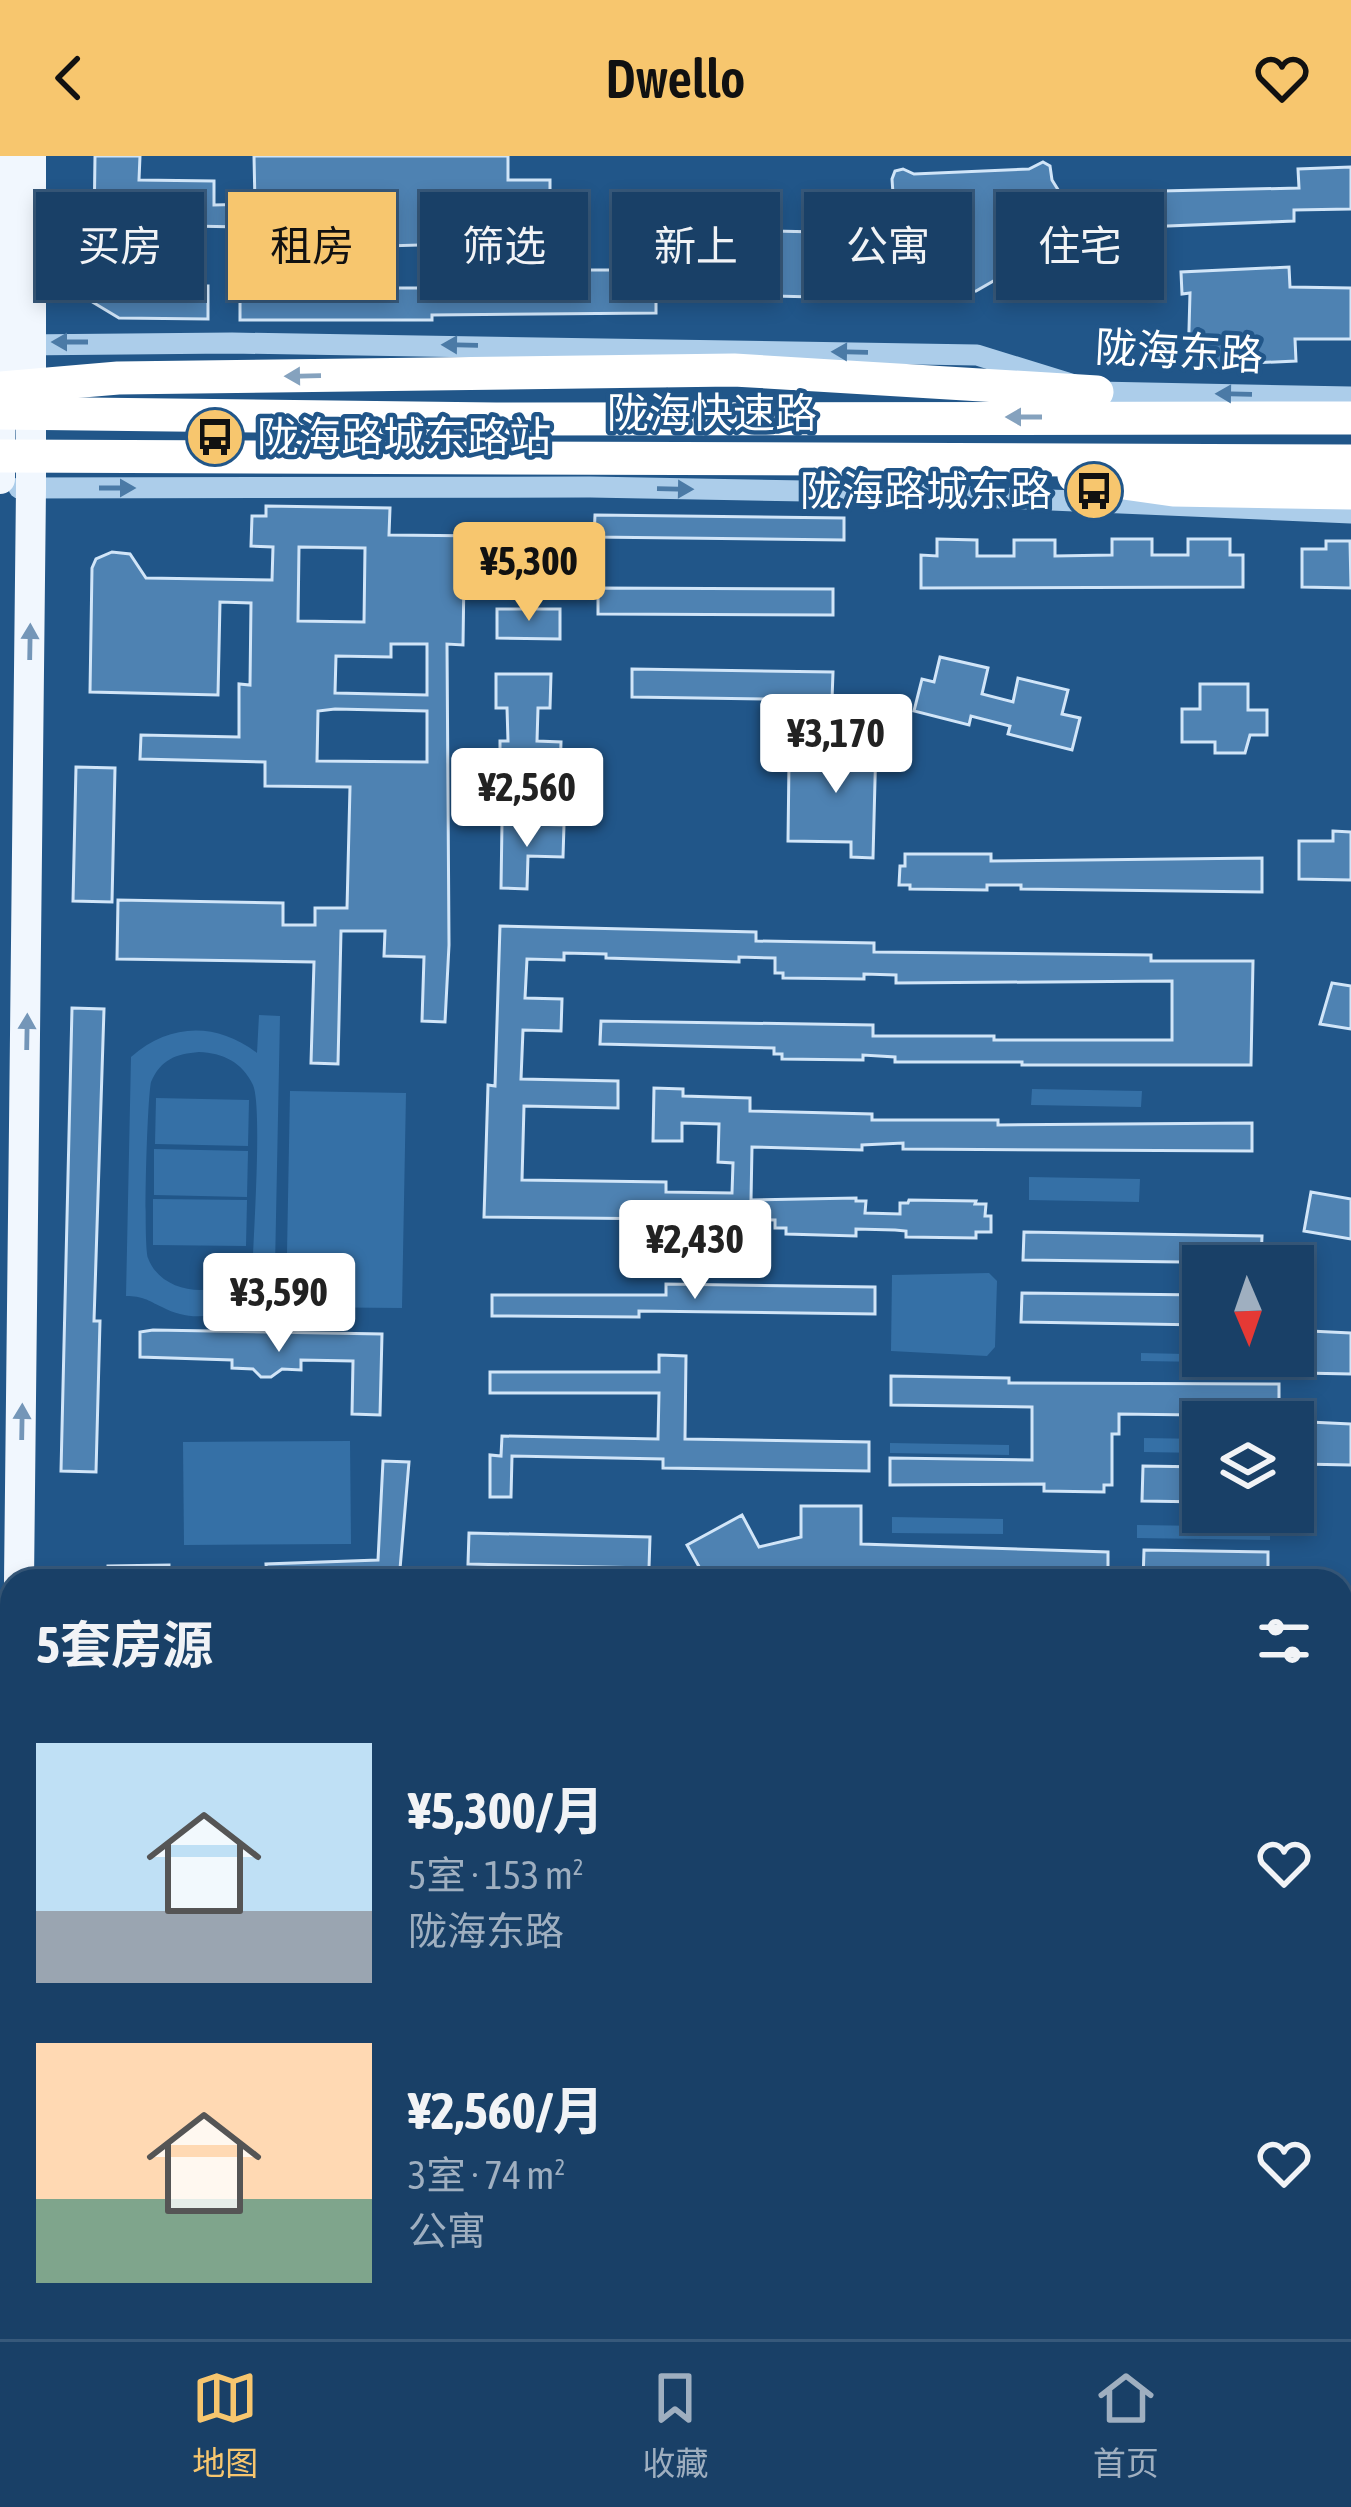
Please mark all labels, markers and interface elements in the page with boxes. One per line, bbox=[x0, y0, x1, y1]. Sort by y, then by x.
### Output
icon: back bbox=[36, 45, 102, 111]
icon: heart bbox=[1249, 45, 1315, 111]
text: Dwello bbox=[606, 48, 745, 109]
chip: 买房 bbox=[36, 192, 204, 300]
chip: 租房 bbox=[228, 192, 396, 300]
chip: 筛选 bbox=[420, 192, 588, 300]
chip: 新上 bbox=[612, 192, 780, 300]
chip: 公寓 bbox=[804, 192, 972, 300]
chip: 住宅 bbox=[996, 192, 1164, 300]
street label: 陇海东路 bbox=[1094, 323, 1264, 379]
one-way arrow bbox=[50, 332, 88, 352]
one-way arrow bbox=[440, 335, 478, 355]
one-way arrow bbox=[830, 343, 868, 362]
one-way arrow bbox=[283, 366, 321, 385]
one-way arrow bbox=[1214, 384, 1252, 403]
street label: 陇海快速路 bbox=[607, 389, 817, 437]
bus stop icon: 陇海路城东路站 bbox=[184, 406, 246, 468]
one-way arrow bbox=[1004, 407, 1042, 427]
place label: 陇海路城东路站 bbox=[257, 413, 551, 461]
bus stop icon: 陇海路城东路 bbox=[1063, 460, 1125, 522]
place label: 陇海路城东路 bbox=[800, 467, 1052, 515]
one-way arrow bbox=[99, 478, 137, 498]
one-way arrow bbox=[657, 479, 695, 498]
pin: ¥5,300 bbox=[431, 522, 627, 624]
text: ¥5,300 bbox=[480, 539, 578, 583]
one-way arrow bbox=[20, 622, 40, 660]
pin: ¥3,170 bbox=[738, 694, 934, 796]
text: ¥3,170 bbox=[787, 711, 885, 755]
pin: ¥2,560 bbox=[429, 748, 625, 850]
text: ¥2,560 bbox=[478, 765, 576, 809]
one-way arrow bbox=[17, 1012, 36, 1050]
pin: ¥2,430 bbox=[597, 1200, 793, 1302]
text: ¥2,430 bbox=[646, 1217, 744, 1261]
north arrow bbox=[1182, 1245, 1314, 1377]
map controls bbox=[1182, 1245, 1314, 1533]
pin: ¥3,590 bbox=[181, 1253, 377, 1355]
text: ¥3,590 bbox=[230, 1270, 328, 1314]
button: layers bbox=[1182, 1401, 1314, 1533]
one-way arrow bbox=[12, 1402, 31, 1440]
icon: filters bbox=[1251, 1608, 1317, 1674]
text: 5套房源 bbox=[36, 1615, 213, 1674]
text: ¥5,300/月 bbox=[408, 1781, 604, 1840]
icon: home bbox=[132, 1791, 276, 1935]
icon: heart bbox=[1251, 1830, 1317, 1896]
text: 5室 · 153 m² bbox=[408, 1853, 584, 1897]
text: 陇海东路 bbox=[408, 1909, 564, 1953]
text: ¥2,560/月 bbox=[408, 2081, 604, 2140]
icon: home bbox=[132, 2091, 276, 2235]
icon: heart bbox=[1251, 2130, 1317, 2196]
text: 3室 · 74 m² bbox=[408, 2153, 565, 2197]
text: 公寓 bbox=[408, 2209, 486, 2253]
tab: 地图 bbox=[192, 2365, 258, 2485]
tab: 收藏 bbox=[642, 2365, 708, 2485]
tab: 首页 bbox=[1093, 2365, 1159, 2485]

